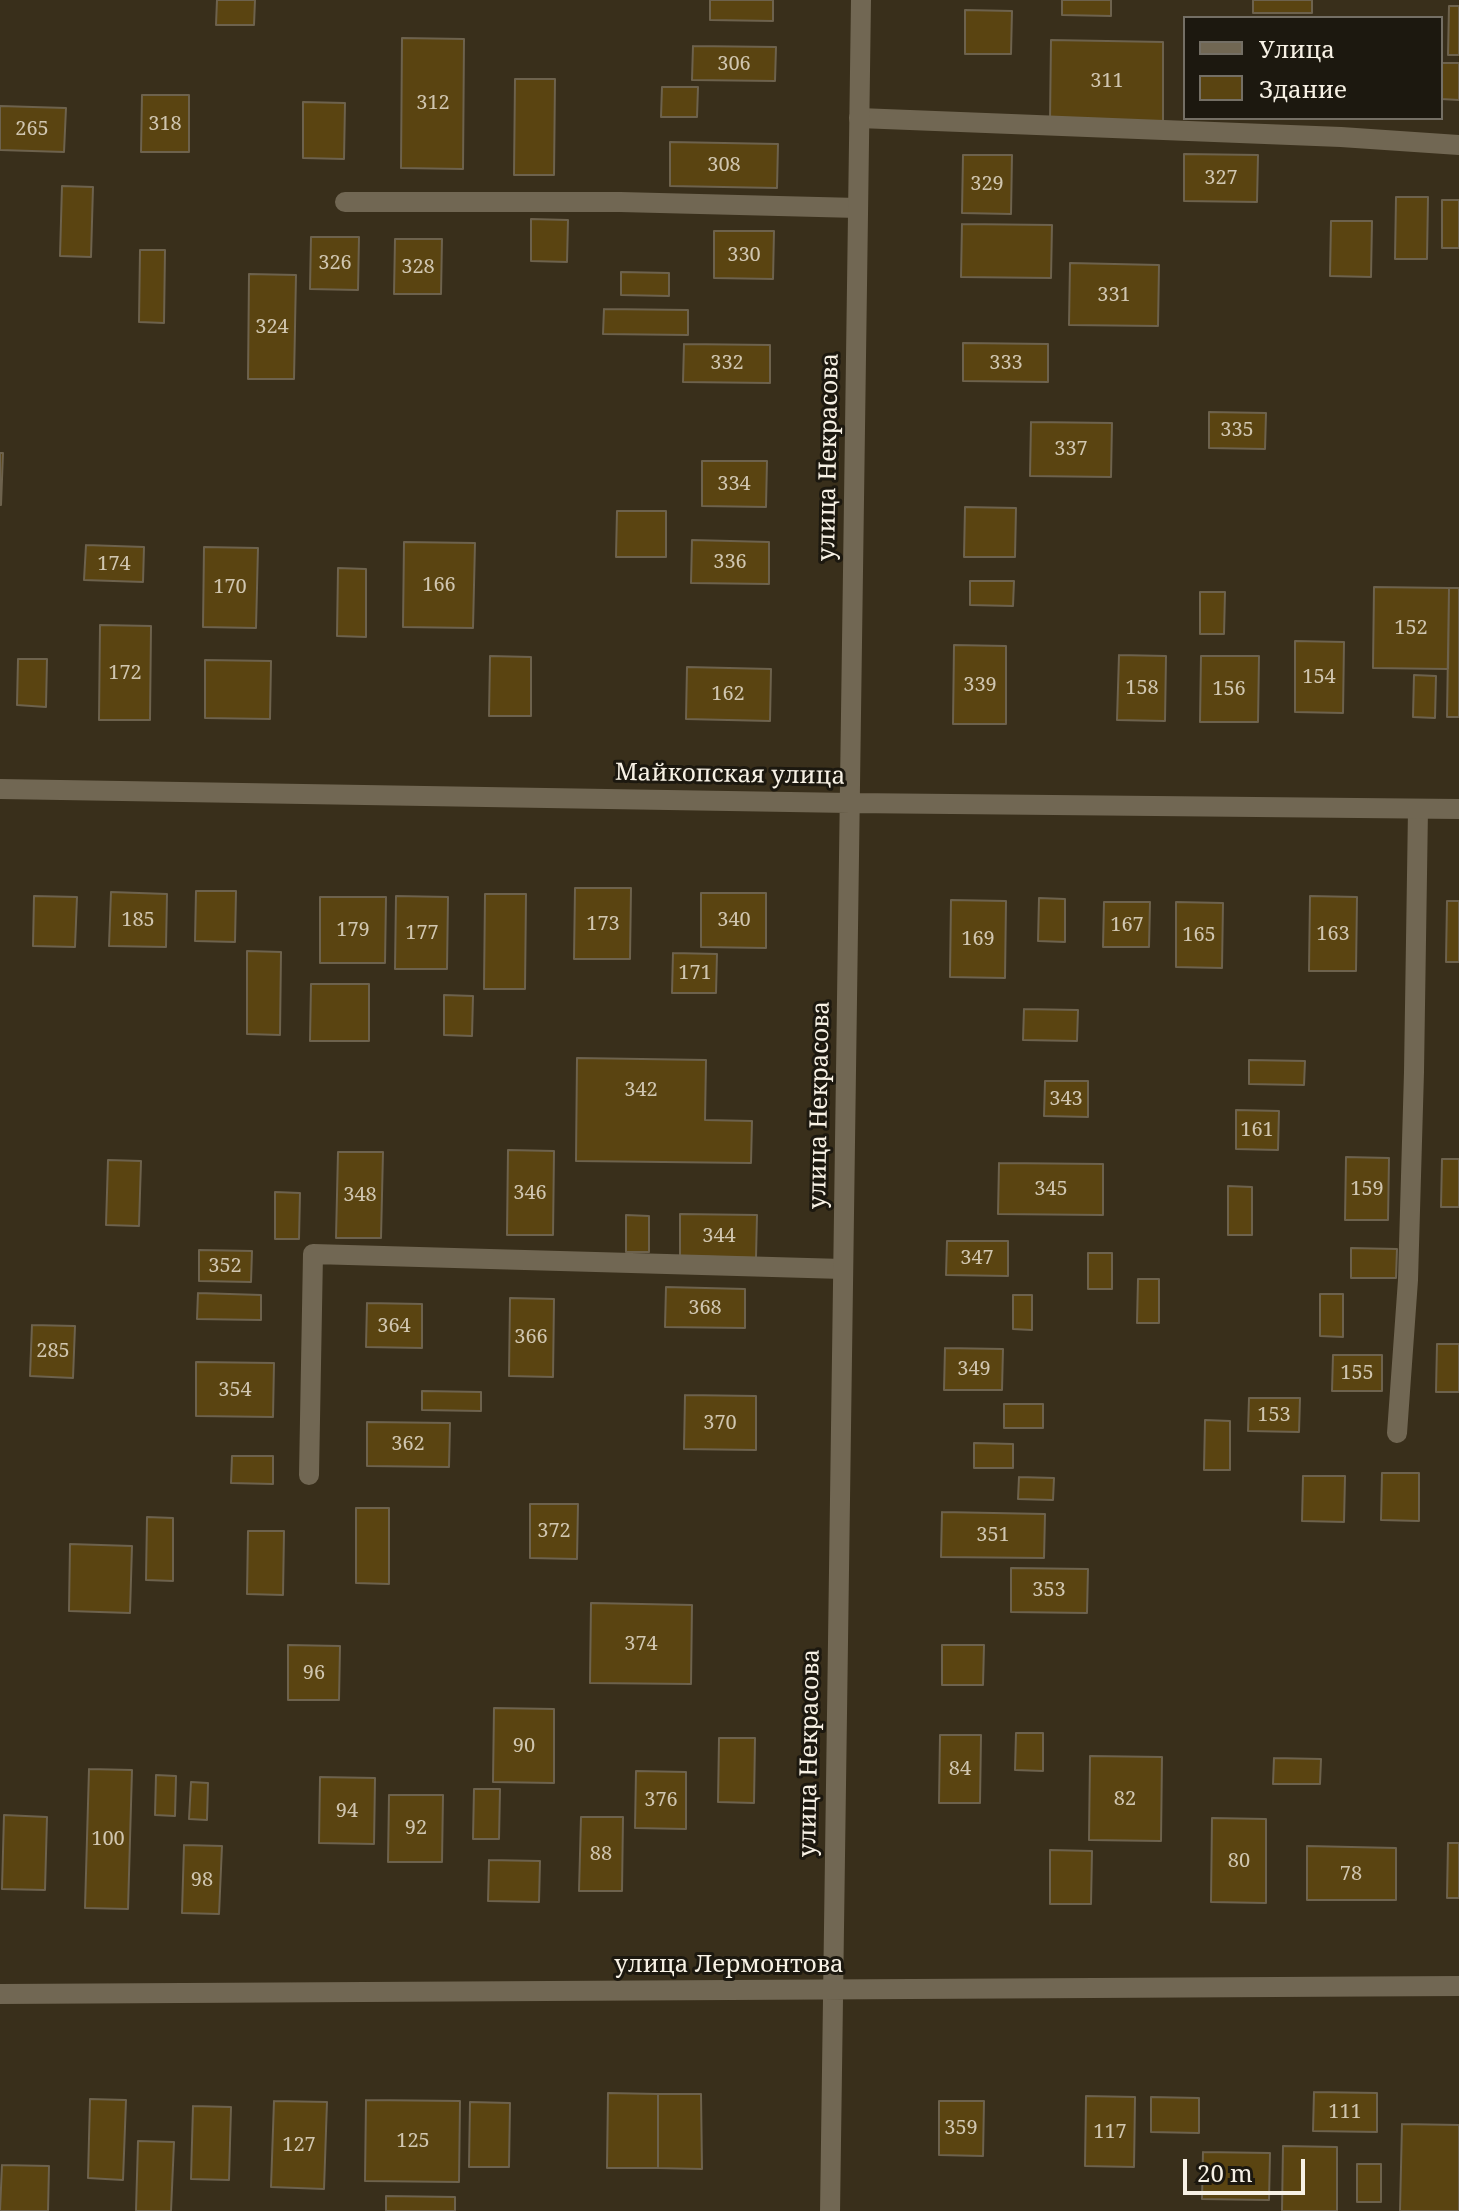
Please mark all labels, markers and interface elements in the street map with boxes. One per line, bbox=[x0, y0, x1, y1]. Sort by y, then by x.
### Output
legend bbox=[1183, 16, 1443, 120]
text: Улица bbox=[1259, 32, 1335, 65]
house number: 306 bbox=[717, 52, 751, 76]
house number: 311 bbox=[1090, 69, 1124, 93]
text: Здание bbox=[1259, 72, 1347, 105]
house number: 312 bbox=[416, 91, 450, 115]
house number: 318 bbox=[148, 112, 182, 136]
house number: 265 bbox=[15, 117, 49, 141]
house number: 308 bbox=[707, 153, 741, 177]
house number: 327 bbox=[1204, 166, 1238, 190]
house number: 329 bbox=[970, 172, 1004, 196]
house number: 330 bbox=[727, 243, 761, 267]
house number: 326 bbox=[318, 251, 352, 275]
house number: 328 bbox=[401, 255, 435, 279]
house number: 331 bbox=[1097, 283, 1131, 307]
house number: 324 bbox=[255, 315, 289, 339]
house number: 332 bbox=[710, 351, 744, 375]
house number: 333 bbox=[989, 351, 1023, 375]
street label: улица Некрасова bbox=[813, 353, 845, 561]
house number: 335 bbox=[1220, 418, 1254, 442]
house number: 337 bbox=[1054, 437, 1088, 461]
house number: 334 bbox=[717, 472, 751, 496]
house number: 336 bbox=[713, 550, 747, 574]
house number: 174 bbox=[97, 552, 131, 576]
house number: 166 bbox=[422, 573, 456, 597]
house number: 170 bbox=[213, 575, 247, 599]
house number: 152 bbox=[1394, 616, 1428, 640]
house number: 172 bbox=[108, 661, 142, 685]
house number: 154 bbox=[1302, 665, 1336, 689]
house number: 339 bbox=[963, 673, 997, 697]
house number: 158 bbox=[1125, 676, 1159, 700]
house number: 156 bbox=[1212, 677, 1246, 701]
house number: 162 bbox=[711, 682, 745, 706]
street label: Майкопская улица bbox=[615, 759, 845, 791]
house number: 185 bbox=[121, 908, 155, 932]
house number: 340 bbox=[717, 908, 751, 932]
house number: 173 bbox=[586, 912, 620, 936]
house number: 167 bbox=[1110, 913, 1144, 937]
house number: 179 bbox=[336, 918, 370, 942]
house number: 177 bbox=[405, 921, 439, 945]
house number: 163 bbox=[1316, 922, 1350, 946]
house number: 165 bbox=[1182, 923, 1216, 947]
house number: 169 bbox=[961, 927, 995, 951]
house number: 171 bbox=[678, 961, 712, 985]
street label: улица Некрасова bbox=[804, 1001, 836, 1209]
house number: 342 bbox=[624, 1078, 658, 1102]
house number: 343 bbox=[1049, 1087, 1083, 1111]
house number: 161 bbox=[1240, 1118, 1274, 1142]
house number: 345 bbox=[1034, 1177, 1068, 1201]
house number: 159 bbox=[1350, 1177, 1384, 1201]
house number: 346 bbox=[513, 1181, 547, 1205]
house number: 348 bbox=[343, 1183, 377, 1207]
house number: 344 bbox=[702, 1224, 736, 1248]
house number: 347 bbox=[960, 1246, 994, 1270]
house number: 352 bbox=[208, 1254, 242, 1278]
house number: 368 bbox=[688, 1296, 722, 1320]
house number: 364 bbox=[377, 1314, 411, 1338]
house number: 366 bbox=[514, 1325, 548, 1349]
house number: 285 bbox=[36, 1339, 70, 1363]
house number: 349 bbox=[957, 1357, 991, 1381]
house number: 155 bbox=[1340, 1361, 1374, 1385]
house number: 354 bbox=[218, 1378, 252, 1402]
house number: 153 bbox=[1257, 1403, 1291, 1427]
house number: 370 bbox=[703, 1411, 737, 1435]
house number: 362 bbox=[391, 1432, 425, 1456]
house number: 372 bbox=[537, 1519, 571, 1543]
house number: 351 bbox=[976, 1523, 1010, 1547]
house number: 353 bbox=[1032, 1578, 1066, 1602]
house number: 374 bbox=[624, 1632, 658, 1656]
street label: улица Некрасова bbox=[794, 1649, 826, 1857]
house number: 96 bbox=[303, 1661, 325, 1685]
house number: 90 bbox=[513, 1734, 535, 1758]
house number: 84 bbox=[949, 1757, 971, 1781]
house number: 82 bbox=[1114, 1787, 1136, 1811]
house number: 376 bbox=[644, 1788, 678, 1812]
house number: 94 bbox=[336, 1799, 358, 1823]
house number: 92 bbox=[405, 1816, 427, 1840]
house number: 100 bbox=[91, 1827, 125, 1851]
house number: 88 bbox=[590, 1842, 612, 1866]
house number: 80 bbox=[1228, 1849, 1250, 1873]
house number: 78 bbox=[1340, 1862, 1362, 1886]
house number: 98 bbox=[191, 1868, 213, 1892]
street label: улица Лермонтова bbox=[614, 1951, 844, 1979]
house number: 111 bbox=[1328, 2100, 1362, 2124]
house number: 359 bbox=[944, 2116, 978, 2140]
house number: 117 bbox=[1093, 2120, 1127, 2144]
house number: 125 bbox=[396, 2129, 430, 2153]
house number: 127 bbox=[282, 2133, 316, 2157]
scale bar bbox=[1187, 2143, 1309, 2193]
text: 20 m bbox=[1197, 2156, 1253, 2189]

